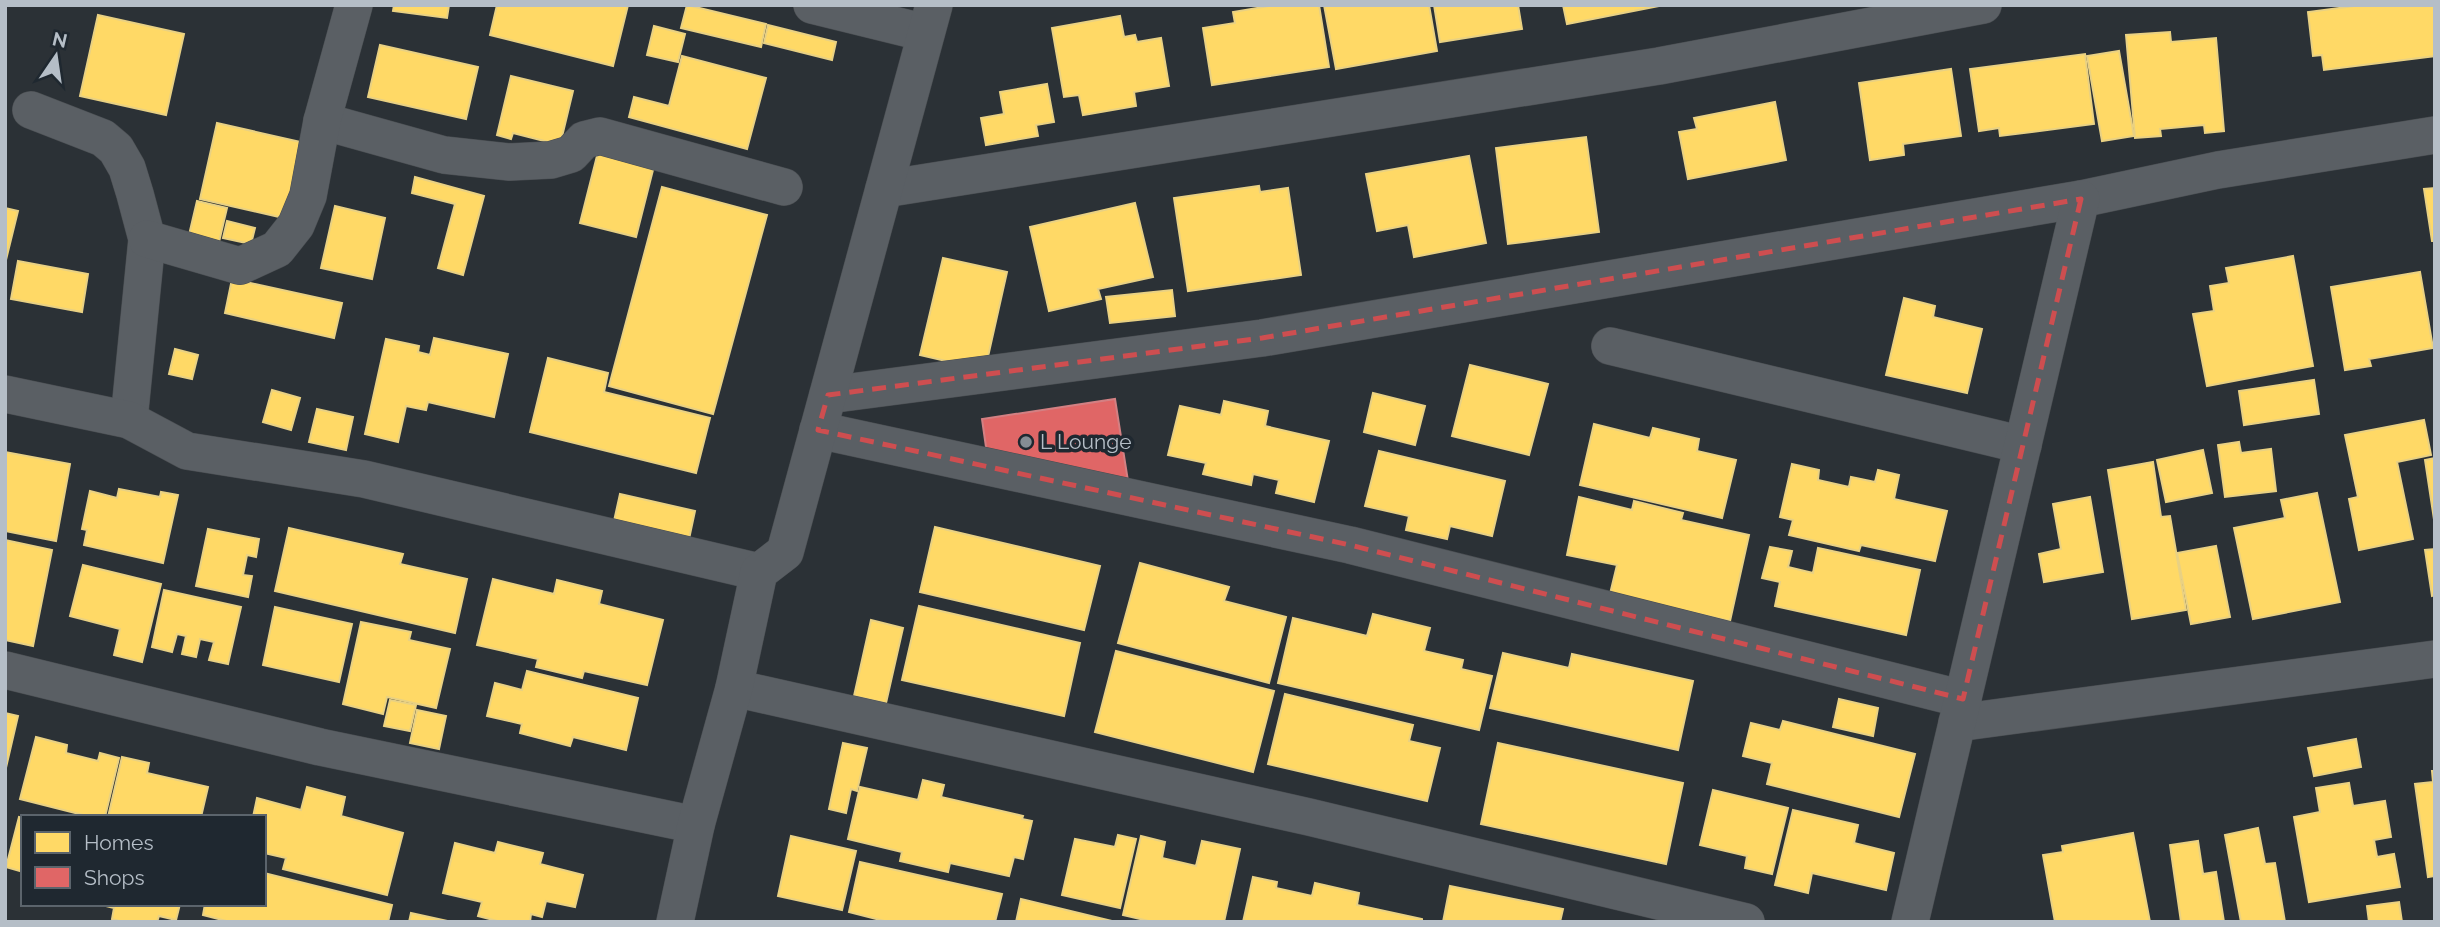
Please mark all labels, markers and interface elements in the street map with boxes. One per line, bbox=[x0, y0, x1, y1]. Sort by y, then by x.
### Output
north arrow bbox=[21, 21, 91, 91]
text: N bbox=[50, 27, 69, 52]
place label: L Lounge bbox=[1040, 429, 1132, 454]
marker: L Lounge bbox=[1018, 434, 1034, 450]
legend bbox=[21, 815, 266, 906]
text: Homes bbox=[84, 830, 154, 855]
text: Shops bbox=[84, 865, 145, 890]

